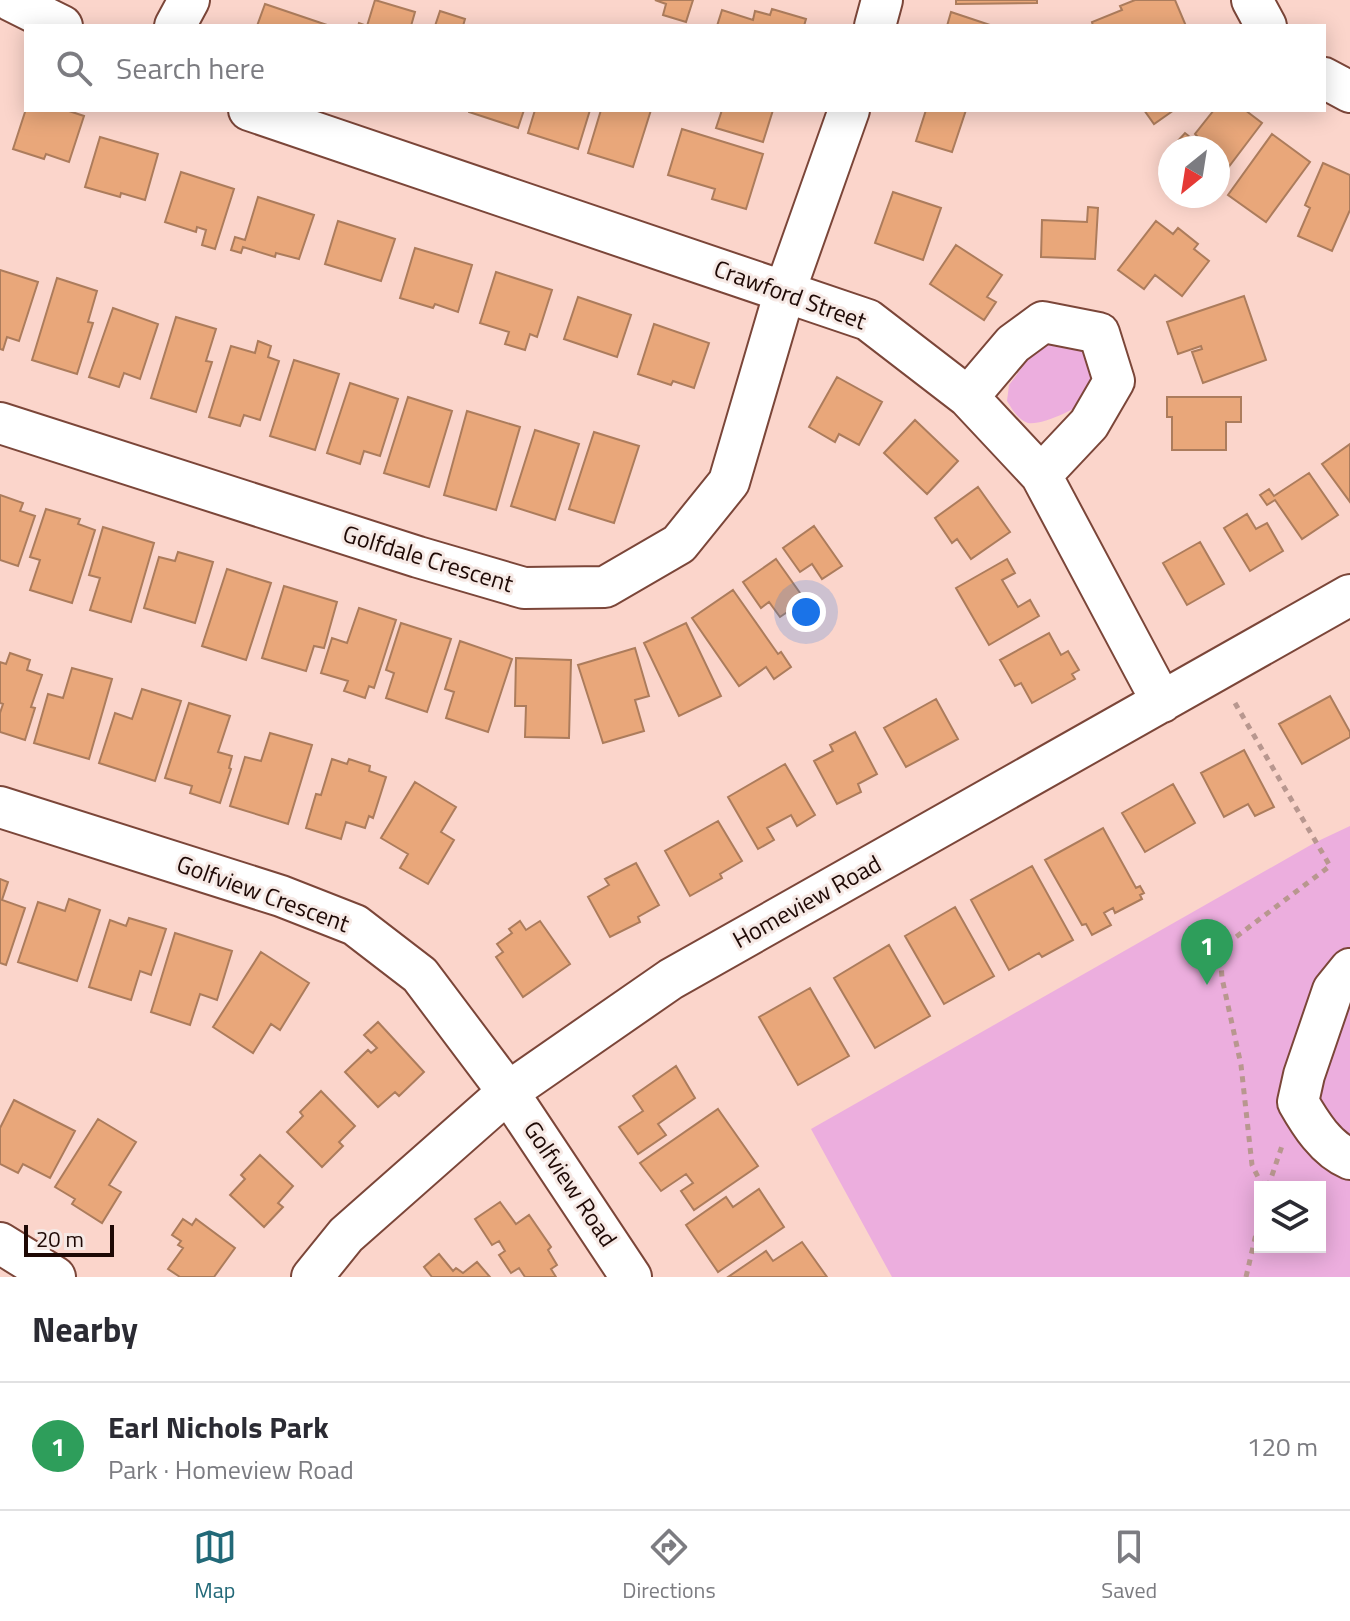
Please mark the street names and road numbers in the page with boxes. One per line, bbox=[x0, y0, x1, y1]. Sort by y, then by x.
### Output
street label: Crawford Street bbox=[709, 250, 872, 338]
street label: Golfdale Crescent bbox=[339, 515, 518, 601]
street label: Golfview Crescent bbox=[172, 845, 355, 941]
street label: Homeview Road bbox=[726, 845, 887, 957]
street label: Golfview Road bbox=[515, 1113, 626, 1254]

